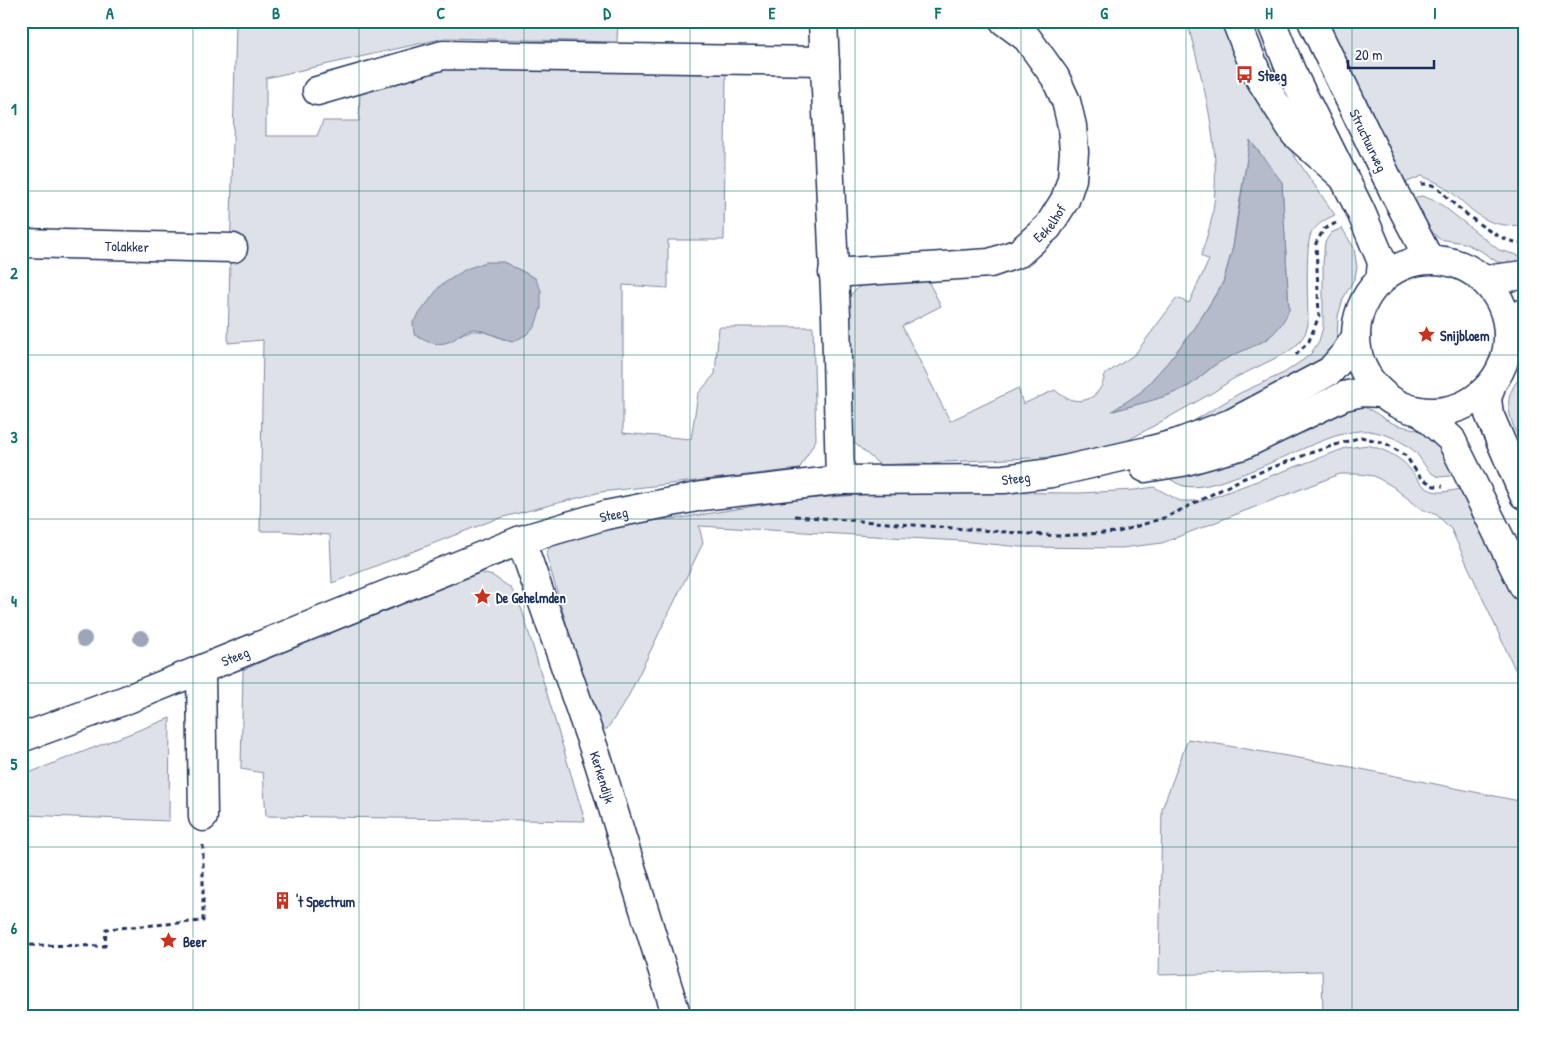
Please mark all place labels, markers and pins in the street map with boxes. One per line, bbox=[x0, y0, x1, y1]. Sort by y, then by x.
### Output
bus stop icon: Steeg bbox=[1234, 65, 1254, 85]
place label: Steeg bbox=[1258, 66, 1287, 87]
place icon: Snijbloem bbox=[1416, 325, 1436, 345]
place label: Snijbloem bbox=[1440, 326, 1490, 346]
place icon: De Gehelmden bbox=[472, 587, 492, 607]
place label: De Gehelmden bbox=[496, 588, 566, 607]
building icon: 't Spectrum bbox=[272, 891, 292, 911]
place label: 't Spectrum bbox=[296, 892, 356, 913]
place icon: Beer bbox=[159, 931, 179, 951]
place label: Beer bbox=[183, 932, 207, 951]

